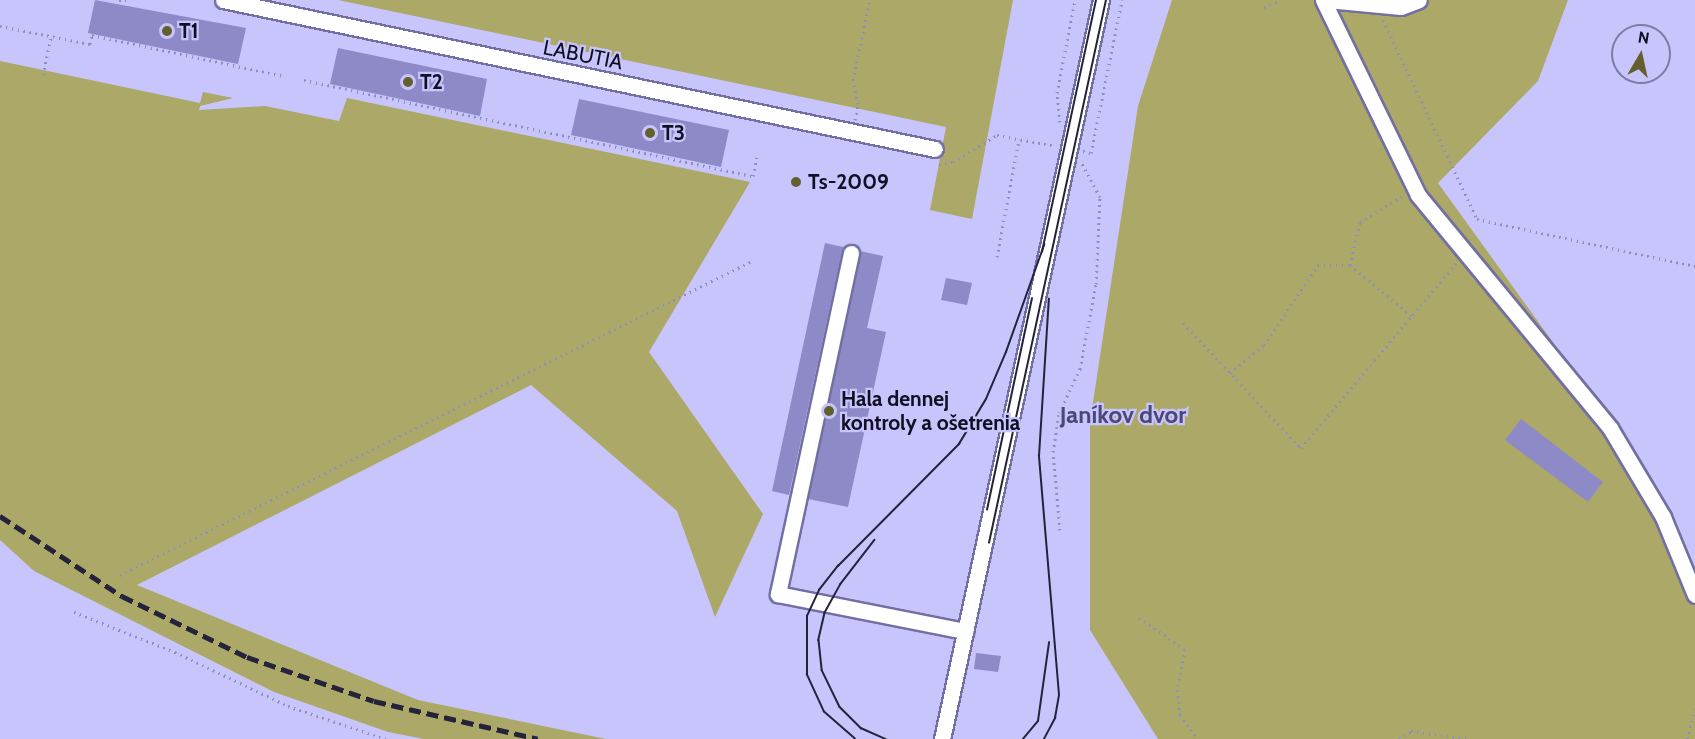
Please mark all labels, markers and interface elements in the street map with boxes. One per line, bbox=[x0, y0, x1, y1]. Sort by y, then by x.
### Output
place label: T1 bbox=[179, 18, 198, 44]
marker: T1 bbox=[160, 24, 174, 38]
north arrow bbox=[1611, 24, 1671, 84]
text: N bbox=[1637, 27, 1651, 48]
street label: LABUTIA bbox=[541, 35, 625, 75]
place label: T2 bbox=[420, 69, 443, 95]
marker: T2 bbox=[401, 75, 415, 89]
place label: T3 bbox=[662, 120, 685, 146]
marker: T3 bbox=[643, 126, 657, 140]
place label: Ts-2009 bbox=[808, 169, 889, 195]
marker: Ts-2009 bbox=[789, 175, 803, 189]
place label: Hala dennej kontroly a ošetrenia bbox=[841, 386, 1020, 436]
district label: Janíkov dvor bbox=[1060, 401, 1186, 429]
marker: Hala dennej kontroly a ošetrenia bbox=[822, 404, 836, 418]

